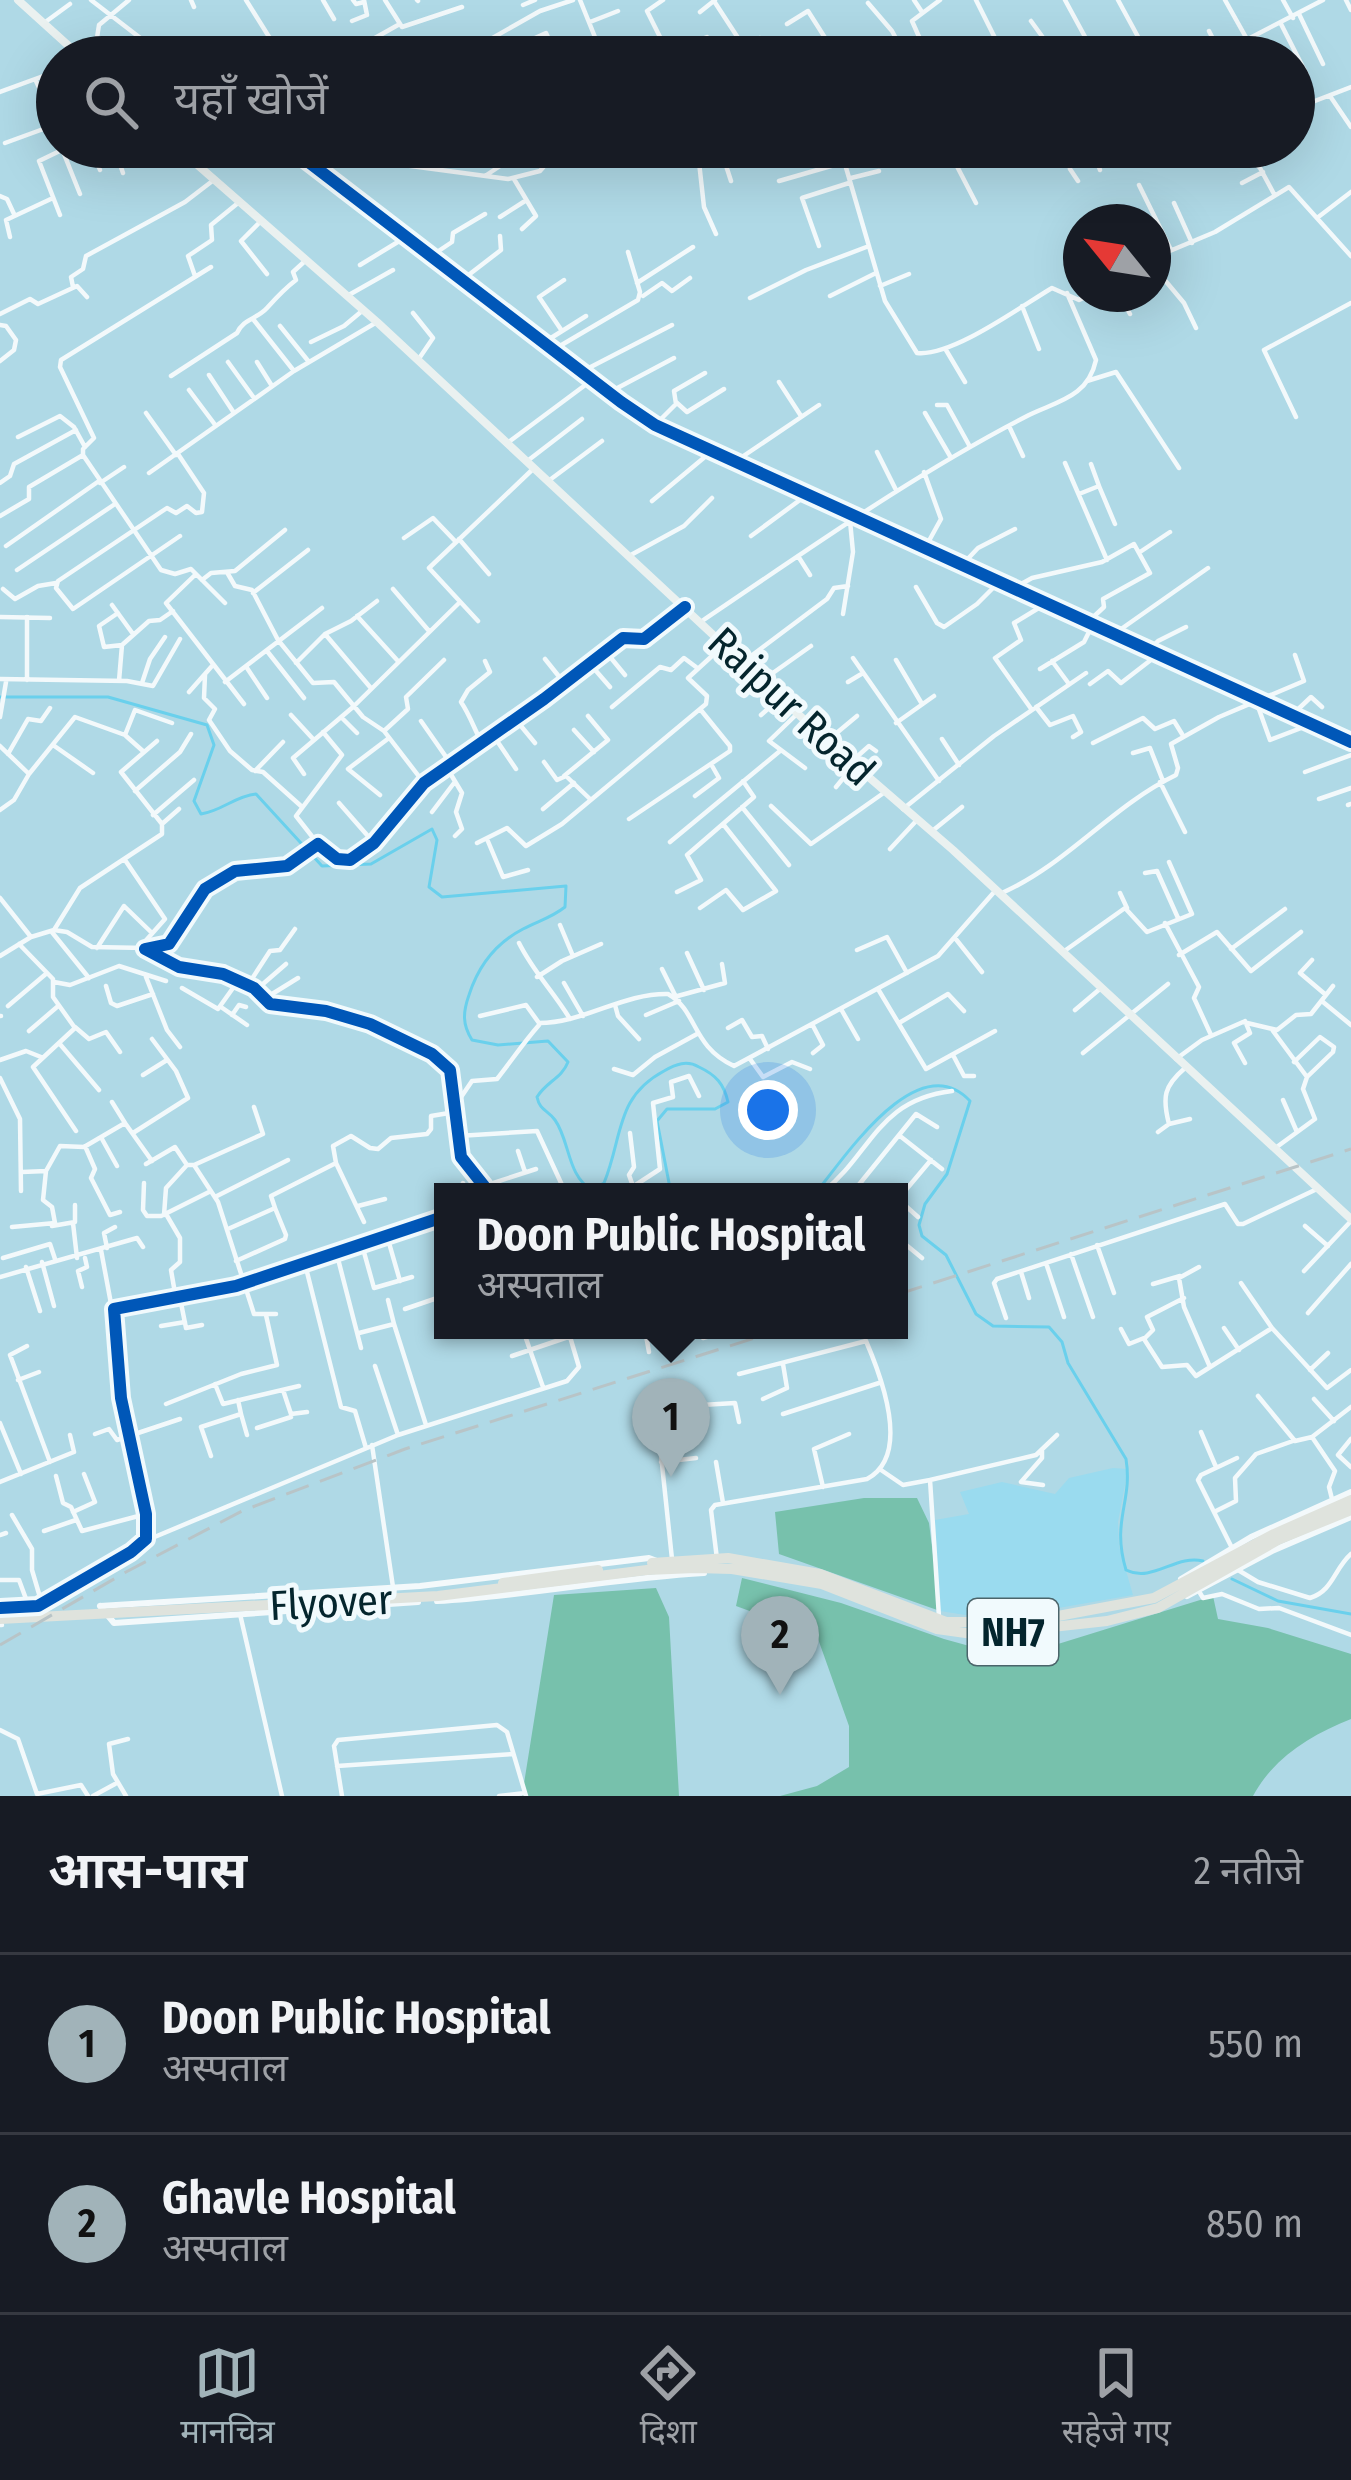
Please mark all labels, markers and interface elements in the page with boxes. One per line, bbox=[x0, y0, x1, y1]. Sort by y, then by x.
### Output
search box bbox=[36, 36, 1315, 168]
icon: search bbox=[78, 69, 144, 135]
text: यहाँ खोजें bbox=[174, 72, 328, 126]
north arrow bbox=[1063, 204, 1171, 312]
street label: Raipur Road bbox=[698, 617, 885, 796]
your location bbox=[738, 1080, 798, 1140]
popup bbox=[434, 1183, 908, 1339]
text: Doon Public Hospital bbox=[477, 1208, 865, 1262]
text: अस्पताल bbox=[477, 1262, 603, 1308]
pin: 1 bbox=[632, 1378, 710, 1477]
street label: Flyover bbox=[268, 1575, 394, 1631]
pin: 2 bbox=[741, 1596, 819, 1695]
road number: NH7 bbox=[968, 1599, 1058, 1665]
text: आस-पास bbox=[48, 1840, 247, 1902]
text: 2 नतीजे bbox=[1194, 1848, 1303, 1894]
text: Doon Public Hospital bbox=[162, 1991, 551, 2045]
text: 1 bbox=[79, 2021, 95, 2067]
text: 550 m bbox=[1208, 2021, 1303, 2067]
text: अस्पताल bbox=[162, 2045, 288, 2091]
text: Ghavle Hospital bbox=[162, 2171, 456, 2225]
text: 2 bbox=[78, 2201, 96, 2247]
text: 850 m bbox=[1206, 2201, 1303, 2247]
text: अस्पताल bbox=[162, 2225, 288, 2271]
tab: मानचित्र bbox=[180, 2340, 275, 2456]
tab: दिशा bbox=[635, 2340, 701, 2456]
tab: सहेजे गए bbox=[1062, 2340, 1171, 2456]

